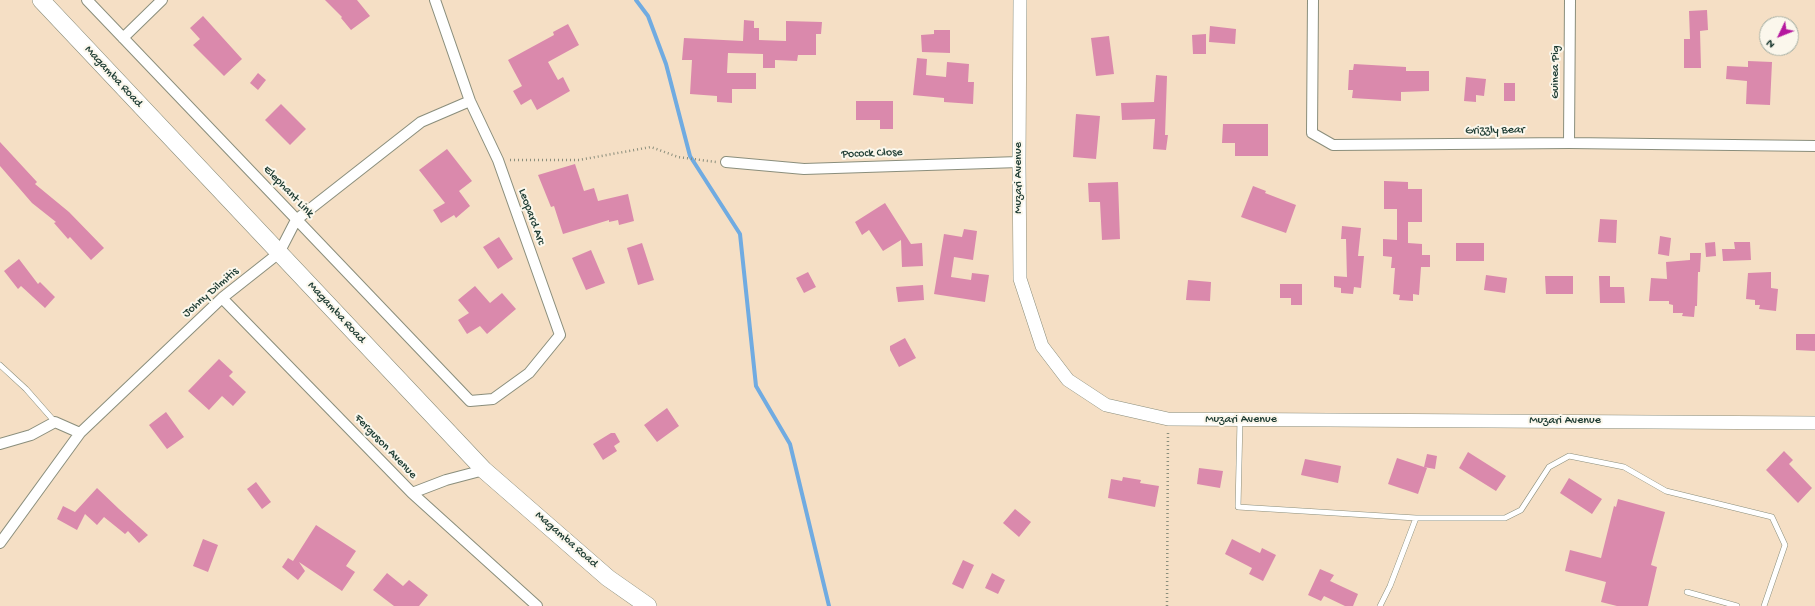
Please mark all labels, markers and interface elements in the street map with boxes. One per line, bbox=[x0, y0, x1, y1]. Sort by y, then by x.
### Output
north arrow bbox=[1759, 16, 1799, 56]
text: N bbox=[1764, 37, 1778, 50]
street label: Magamba Road bbox=[81, 43, 145, 111]
street label: Guinea Pig bbox=[1549, 45, 1563, 99]
street label: Grizzly Bear bbox=[1465, 123, 1525, 139]
street label: Muzari Avenue bbox=[1012, 142, 1026, 214]
street label: Pocock Close bbox=[841, 146, 903, 162]
street label: Elephant Link bbox=[260, 163, 316, 221]
street label: Leopard Arc bbox=[514, 187, 548, 247]
street label: Johny Dilmitis bbox=[180, 265, 242, 321]
street label: Magamba Road bbox=[304, 279, 368, 347]
street label: Ferguson Avenue bbox=[351, 412, 419, 482]
street label: Muzari Avenue bbox=[1205, 413, 1277, 427]
street label: Muzari Avenue bbox=[1529, 414, 1601, 428]
street label: Magamba Road bbox=[531, 509, 601, 571]

